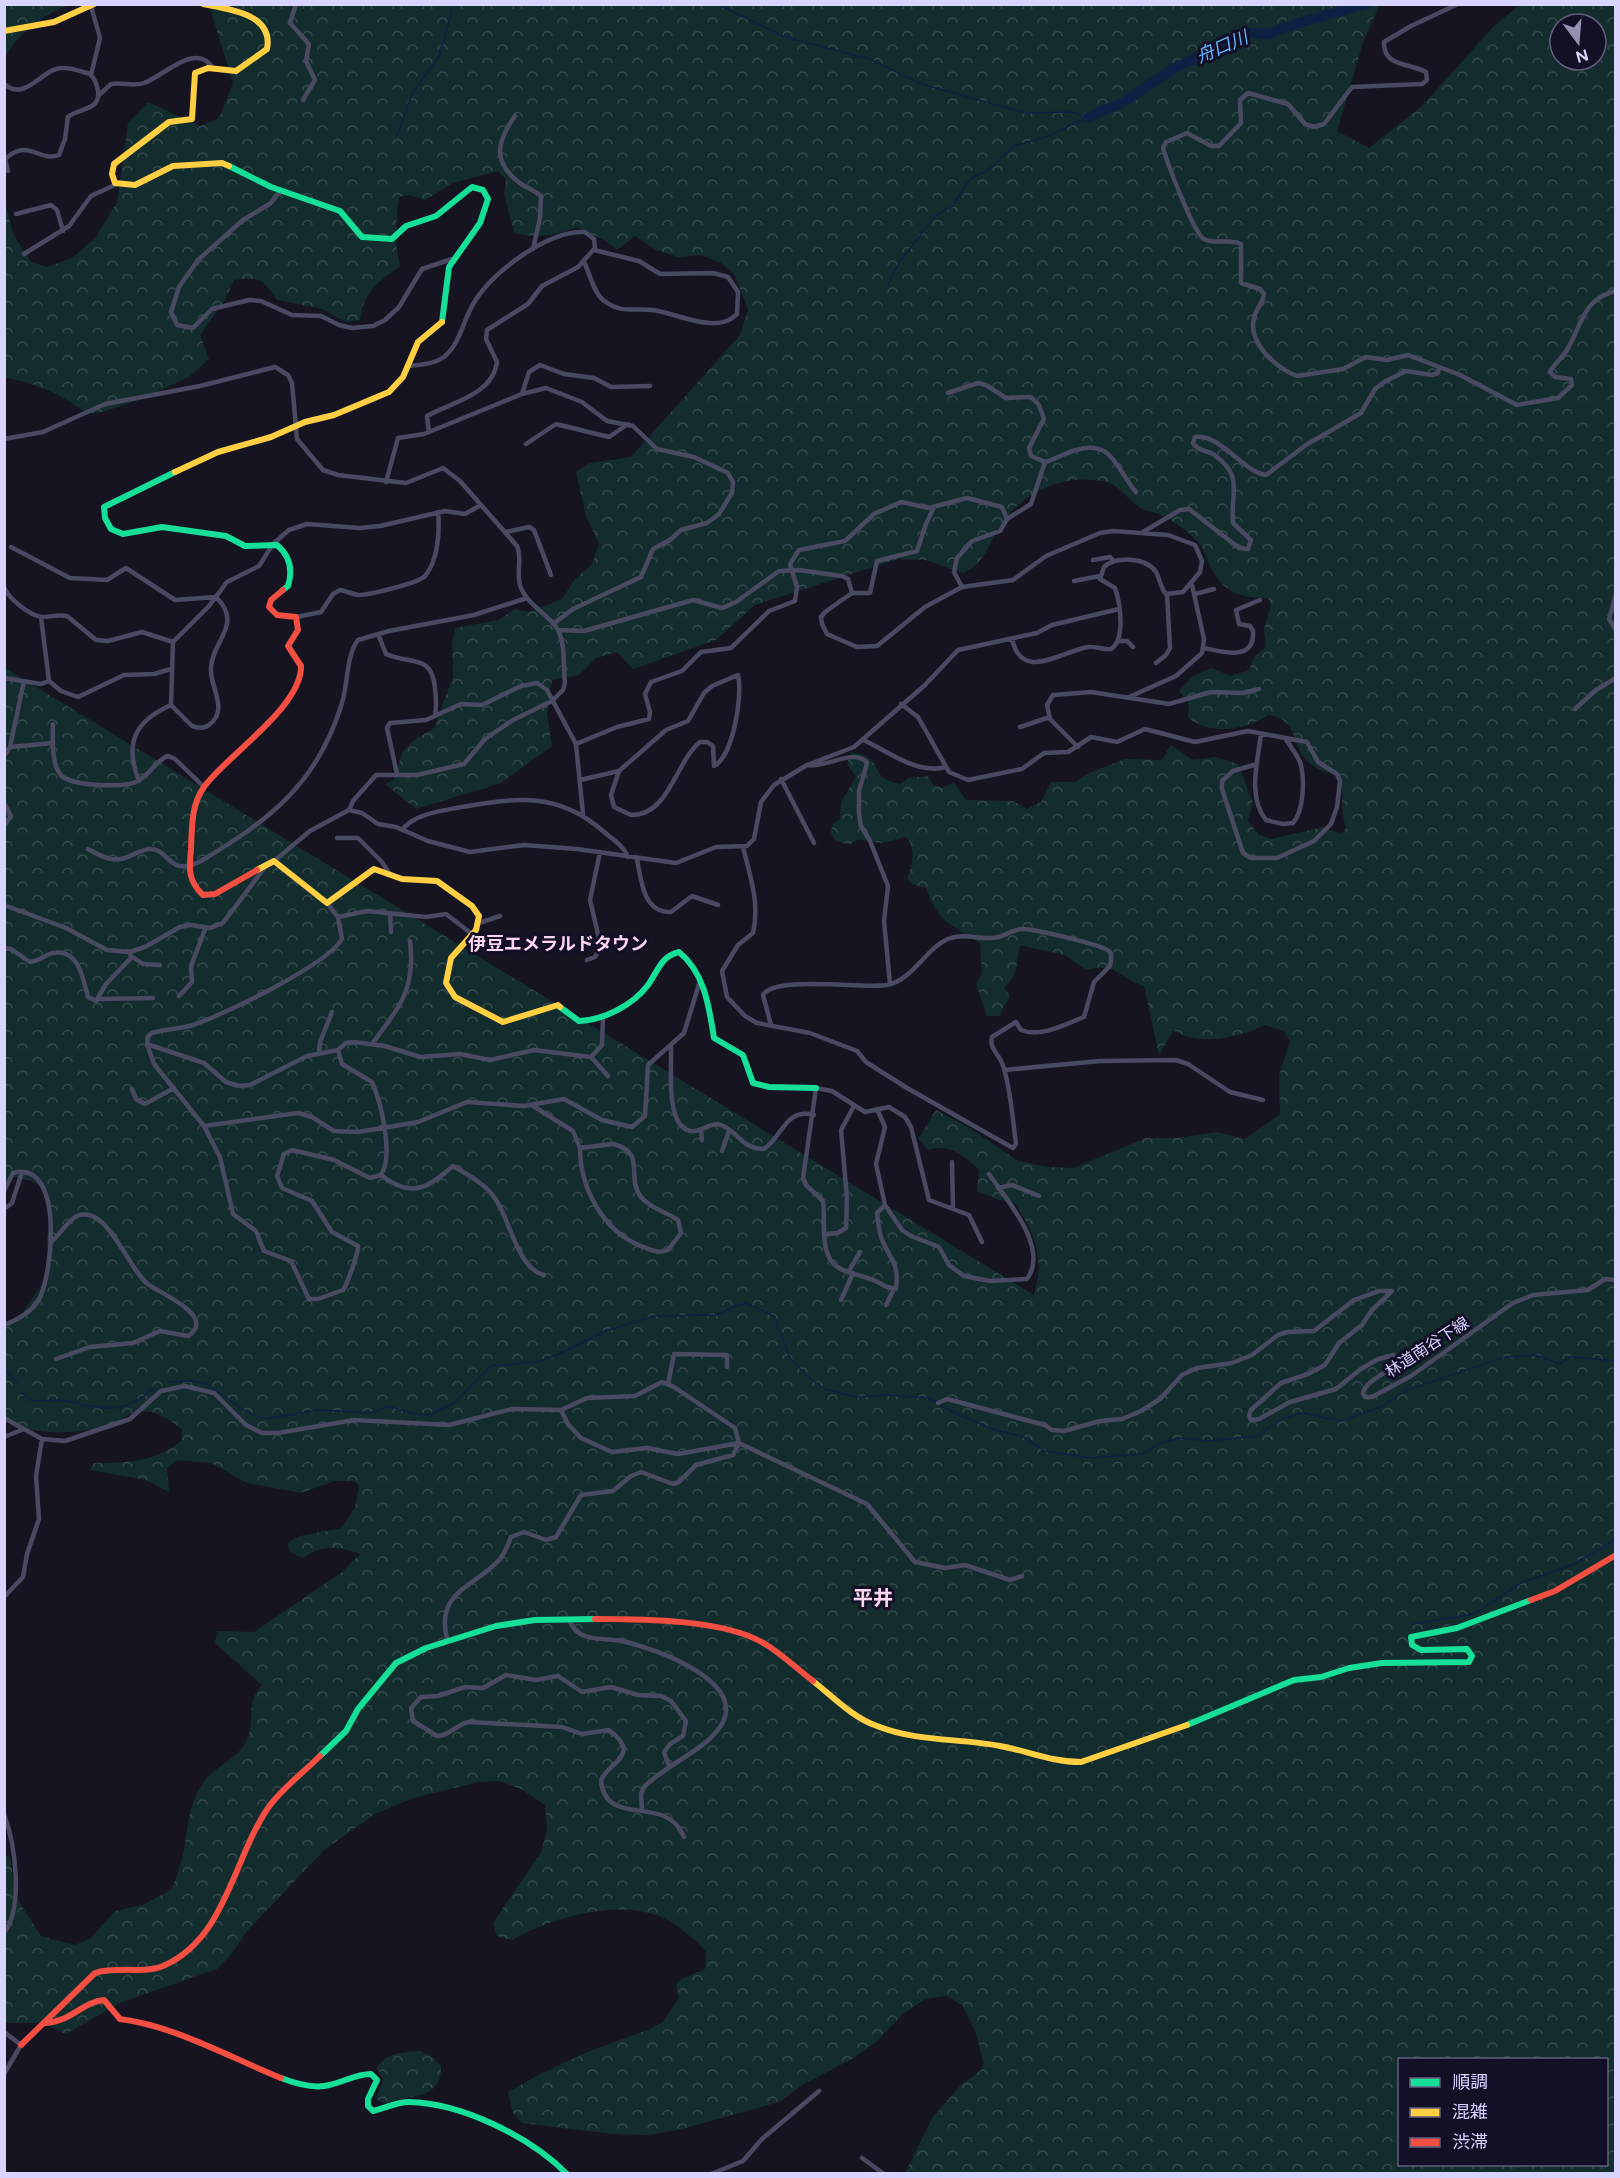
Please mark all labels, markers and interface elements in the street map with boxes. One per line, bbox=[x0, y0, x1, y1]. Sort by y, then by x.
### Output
north arrow bbox=[1548, 12, 1608, 72]
water label: 舟口川 bbox=[1193, 26, 1253, 68]
text: N bbox=[1573, 45, 1591, 67]
district label: 伊豆エメラルドタウン bbox=[468, 933, 648, 955]
street label: 林道南谷下線 bbox=[1382, 1313, 1472, 1381]
district label: 平井 bbox=[853, 1586, 893, 1610]
legend bbox=[1398, 2058, 1608, 2166]
text: 順調 bbox=[1452, 2071, 1488, 2093]
text: 混雑 bbox=[1452, 2101, 1488, 2123]
text: 渋滞 bbox=[1452, 2131, 1488, 2153]

